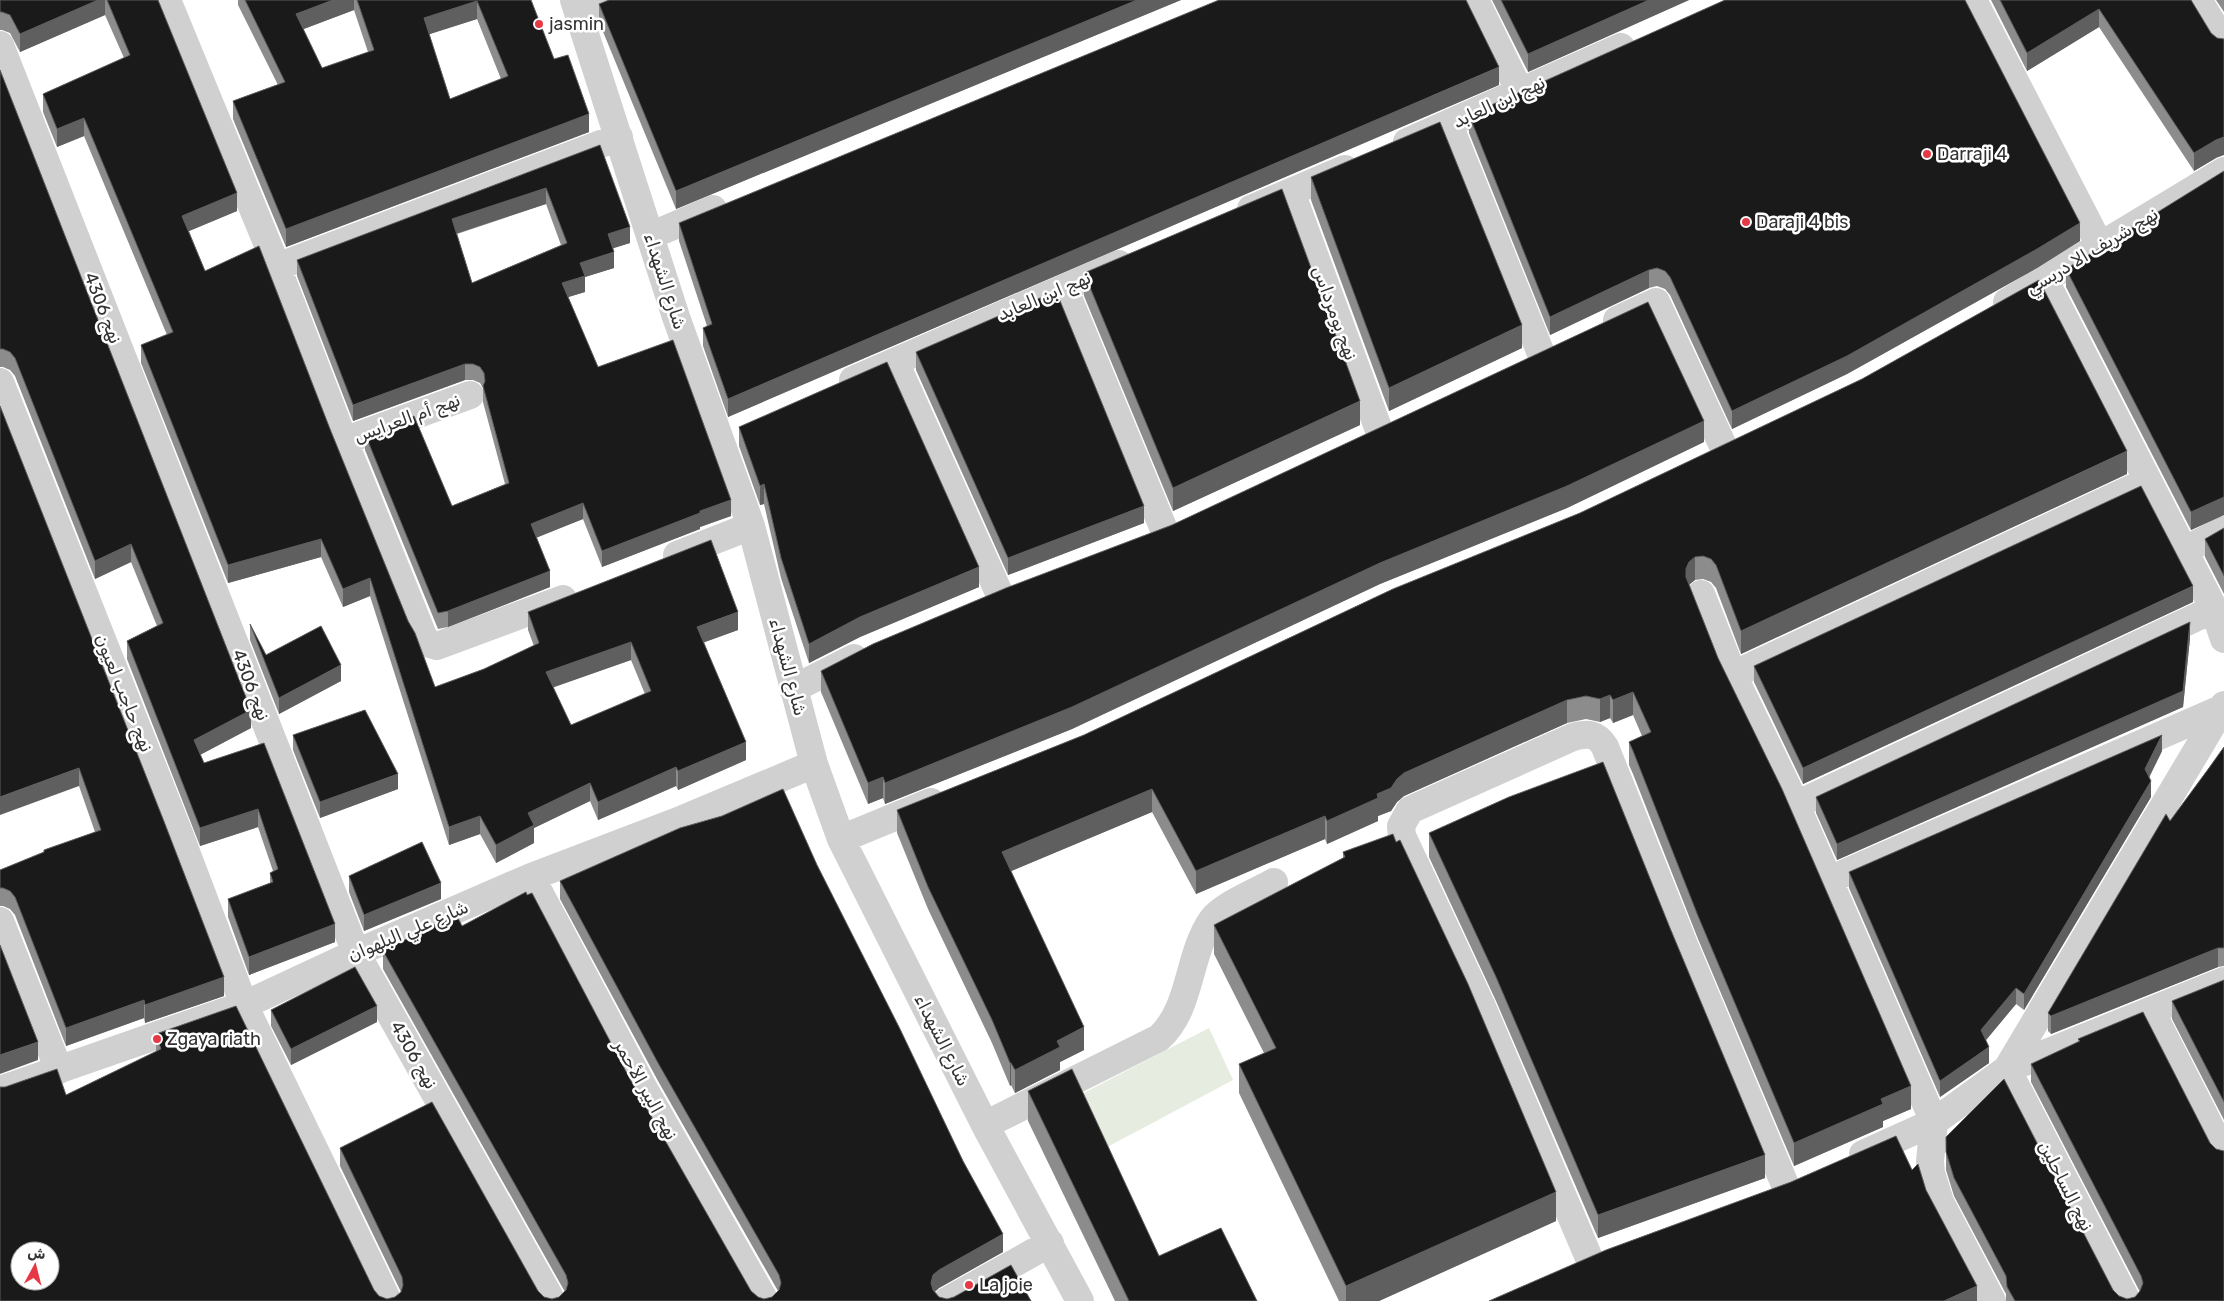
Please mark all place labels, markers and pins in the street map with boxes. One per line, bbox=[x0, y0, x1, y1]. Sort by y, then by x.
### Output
place label: jasmin bbox=[548, 13, 604, 35]
marker: jasmin bbox=[533, 18, 545, 30]
place label: Darraji 4 bbox=[1937, 143, 2008, 165]
marker: Darraji 4 bbox=[1921, 148, 1933, 160]
place label: Daraji 4 bis bbox=[1756, 211, 1848, 233]
marker: Daraji 4 bis bbox=[1740, 216, 1752, 228]
place label: Zgaya riath bbox=[167, 1028, 261, 1050]
marker: Zgaya riath bbox=[151, 1033, 163, 1045]
place label: La joie bbox=[979, 1274, 1033, 1296]
marker: La joie bbox=[963, 1279, 975, 1291]

